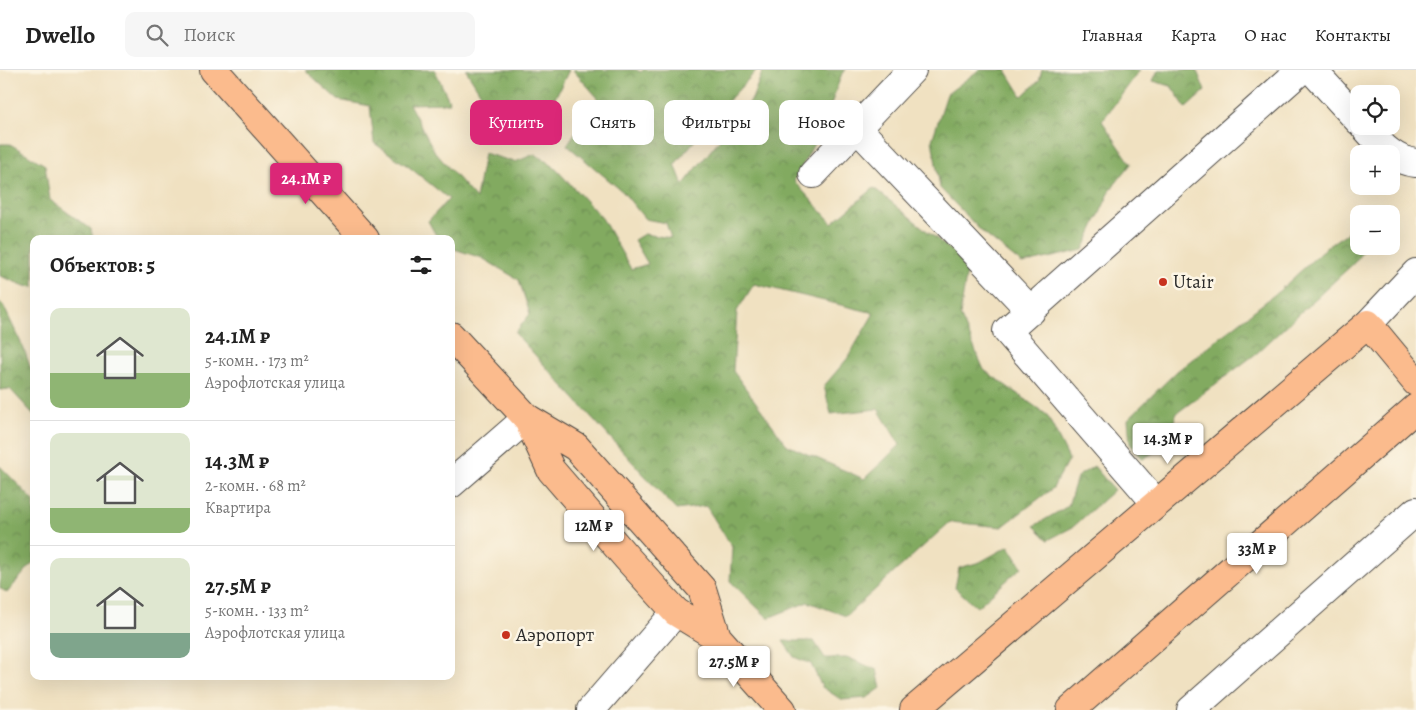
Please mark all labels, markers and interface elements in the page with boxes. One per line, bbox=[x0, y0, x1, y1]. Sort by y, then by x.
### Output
search box bbox=[125, 12, 475, 57]
text: Dwello bbox=[25, 19, 95, 51]
icon: search bbox=[143, 21, 171, 49]
text: Поиск bbox=[183, 22, 235, 48]
text: Главная bbox=[1082, 23, 1143, 47]
text: Карта bbox=[1171, 23, 1216, 47]
text: О нас bbox=[1244, 23, 1287, 47]
text: Контакты bbox=[1315, 23, 1391, 47]
map controls bbox=[1350, 85, 1400, 255]
button: locate bbox=[1350, 85, 1400, 135]
chip: Купить bbox=[470, 100, 562, 145]
chip: Снять bbox=[572, 100, 654, 145]
chip: Фильтры bbox=[664, 100, 769, 145]
chip: Новое bbox=[779, 100, 863, 145]
button: + bbox=[1350, 145, 1400, 195]
pin: 24.1M ₽ bbox=[260, 162, 352, 205]
text: 24.1M ₽ bbox=[281, 168, 331, 190]
button: − bbox=[1350, 205, 1400, 255]
text: Объектов: 5 bbox=[50, 251, 155, 279]
icon: filters bbox=[407, 251, 435, 279]
place label: Utair bbox=[1173, 269, 1214, 295]
marker: Utair bbox=[1157, 276, 1169, 288]
text: 24.1M ₽ bbox=[205, 322, 270, 350]
icon: home bbox=[90, 328, 150, 388]
text: 5-комн. · 173 m² bbox=[205, 350, 309, 372]
text: Аэрофлотская улица bbox=[205, 372, 345, 394]
pin: 14.3M ₽ bbox=[1122, 422, 1214, 465]
text: 14.3M ₽ bbox=[1144, 428, 1192, 450]
text: 14.3M ₽ bbox=[205, 447, 269, 475]
icon: home bbox=[90, 453, 150, 513]
text: 2-комн. · 68 m² bbox=[205, 475, 306, 497]
text: Квартира bbox=[205, 497, 271, 519]
pin: 12M ₽ bbox=[559, 510, 629, 552]
text: 12M ₽ bbox=[575, 515, 613, 537]
pin: 33M ₽ bbox=[1222, 532, 1292, 575]
text: 33M ₽ bbox=[1238, 538, 1276, 560]
text: 27.5M ₽ bbox=[205, 572, 271, 600]
icon: home bbox=[90, 578, 150, 638]
text: 5-комн. · 133 m² bbox=[205, 600, 309, 622]
text: Аэрофлотская улица bbox=[205, 622, 345, 644]
place label: Аэропорт bbox=[515, 622, 595, 648]
marker: Аэропорт bbox=[500, 629, 512, 641]
pin: 27.5M ₽ bbox=[688, 646, 780, 688]
text: 27.5M ₽ bbox=[709, 651, 759, 673]

